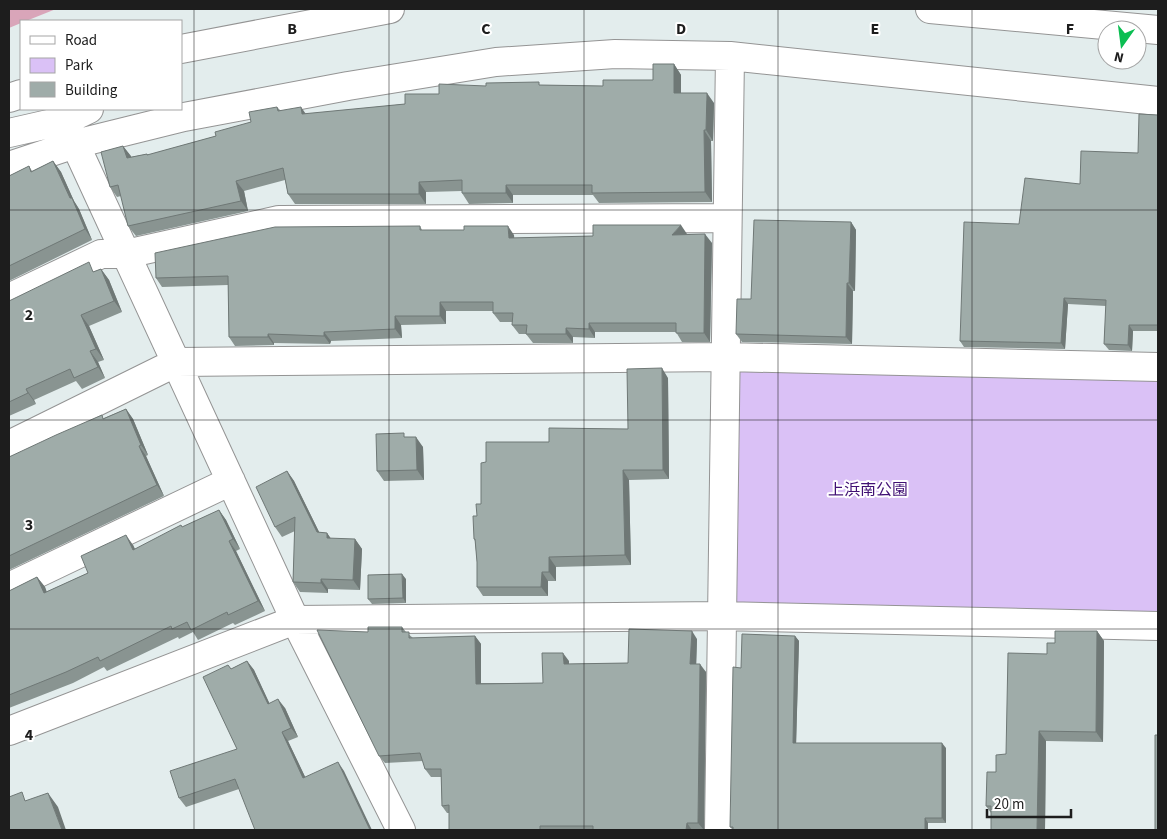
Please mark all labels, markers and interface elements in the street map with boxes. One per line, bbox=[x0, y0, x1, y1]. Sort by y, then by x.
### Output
text: B bbox=[287, 18, 297, 40]
text: C bbox=[481, 18, 491, 40]
text: D bbox=[676, 18, 686, 40]
text: E bbox=[871, 18, 879, 40]
text: F bbox=[1066, 18, 1074, 40]
legend bbox=[20, 20, 182, 110]
north arrow bbox=[1097, 20, 1147, 70]
text: Road bbox=[65, 30, 97, 51]
text: N bbox=[1112, 46, 1126, 67]
text: Park bbox=[65, 55, 94, 76]
text: Building bbox=[65, 80, 118, 101]
text: 2 bbox=[25, 304, 33, 326]
park label: 上浜南公園 bbox=[828, 479, 908, 501]
text: 3 bbox=[25, 514, 33, 536]
text: 4 bbox=[25, 724, 34, 746]
scale bar bbox=[987, 786, 1071, 818]
text: 20 m bbox=[994, 794, 1024, 815]

